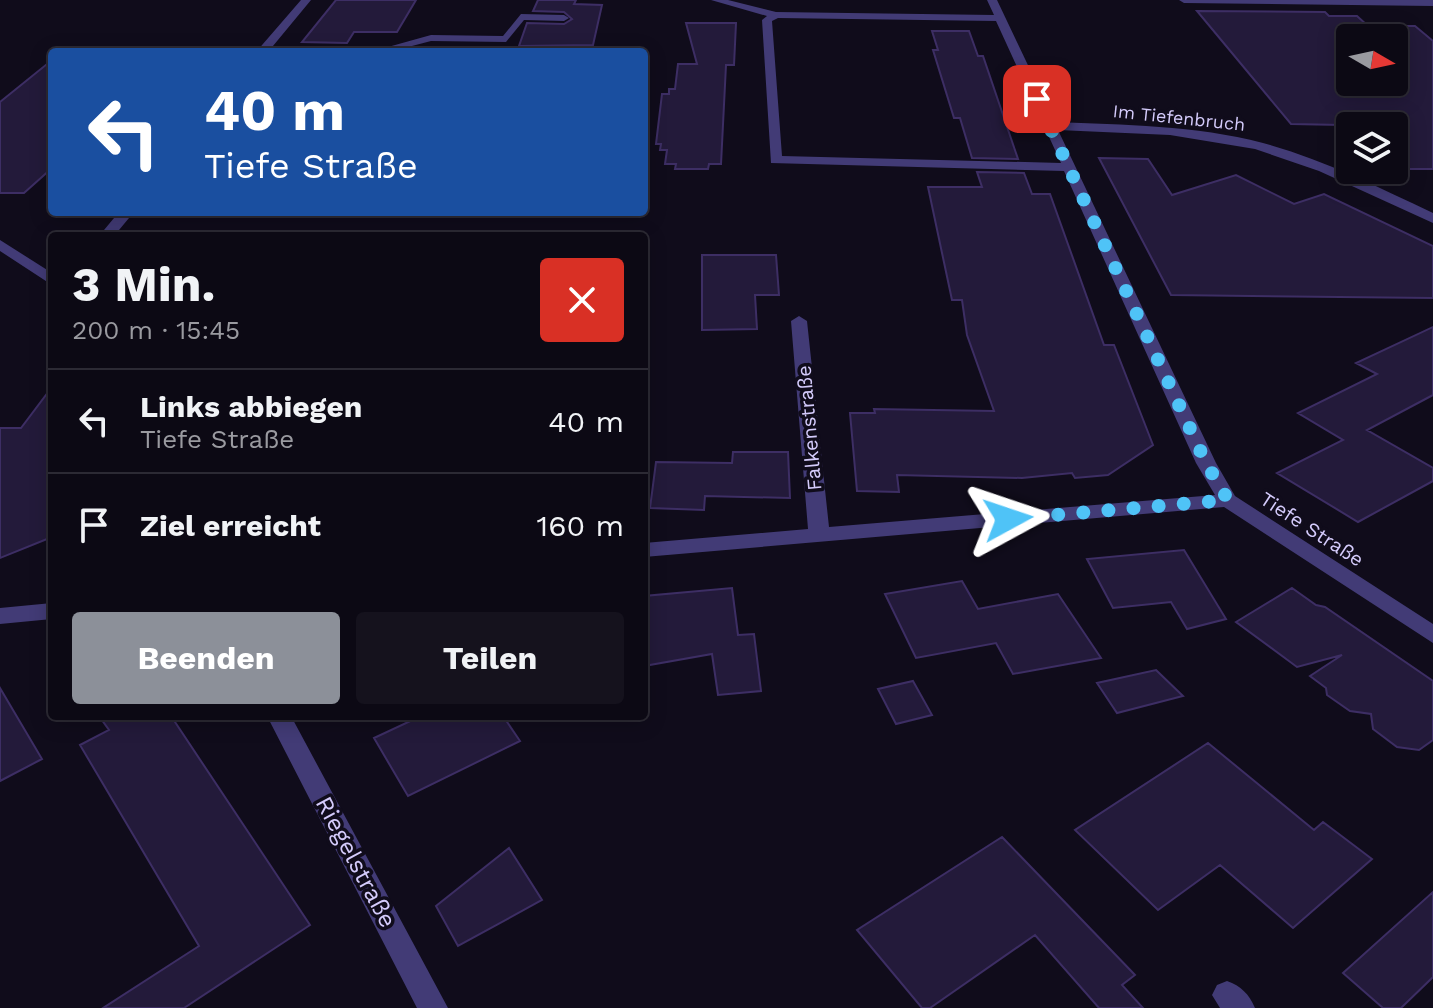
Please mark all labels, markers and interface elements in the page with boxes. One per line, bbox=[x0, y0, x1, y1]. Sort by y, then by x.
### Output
north arrow bbox=[1336, 24, 1408, 96]
map controls bbox=[1336, 24, 1408, 184]
pin bbox=[1003, 65, 1071, 133]
icon: arrive bbox=[1015, 77, 1059, 121]
text: 40 m bbox=[204, 78, 345, 144]
icon: left bbox=[72, 80, 176, 184]
street label: Im Tiefenbruch bbox=[1112, 100, 1246, 135]
button: layers bbox=[1336, 112, 1408, 184]
text: Tiefe Straße bbox=[204, 145, 418, 187]
text: 3 Min. bbox=[72, 256, 216, 313]
button: close bbox=[540, 258, 624, 342]
text: 200 m · 15:45 bbox=[72, 315, 240, 345]
street label: Falkenstraße bbox=[792, 364, 826, 492]
text: Links abbiegen bbox=[140, 389, 362, 424]
icon: left bbox=[72, 399, 116, 443]
text: 40 m bbox=[548, 404, 624, 439]
text: Tiefe Straße bbox=[140, 424, 294, 454]
position arrow bbox=[966, 477, 1050, 561]
street label: Tiefe Straße bbox=[1256, 487, 1368, 571]
icon: arrive bbox=[72, 503, 116, 547]
text: Ziel erreicht bbox=[140, 508, 321, 543]
text: 160 m bbox=[537, 508, 624, 543]
button: Beenden bbox=[72, 612, 340, 704]
button: Teilen bbox=[356, 612, 624, 704]
street label: Riegelstraße bbox=[310, 792, 402, 932]

